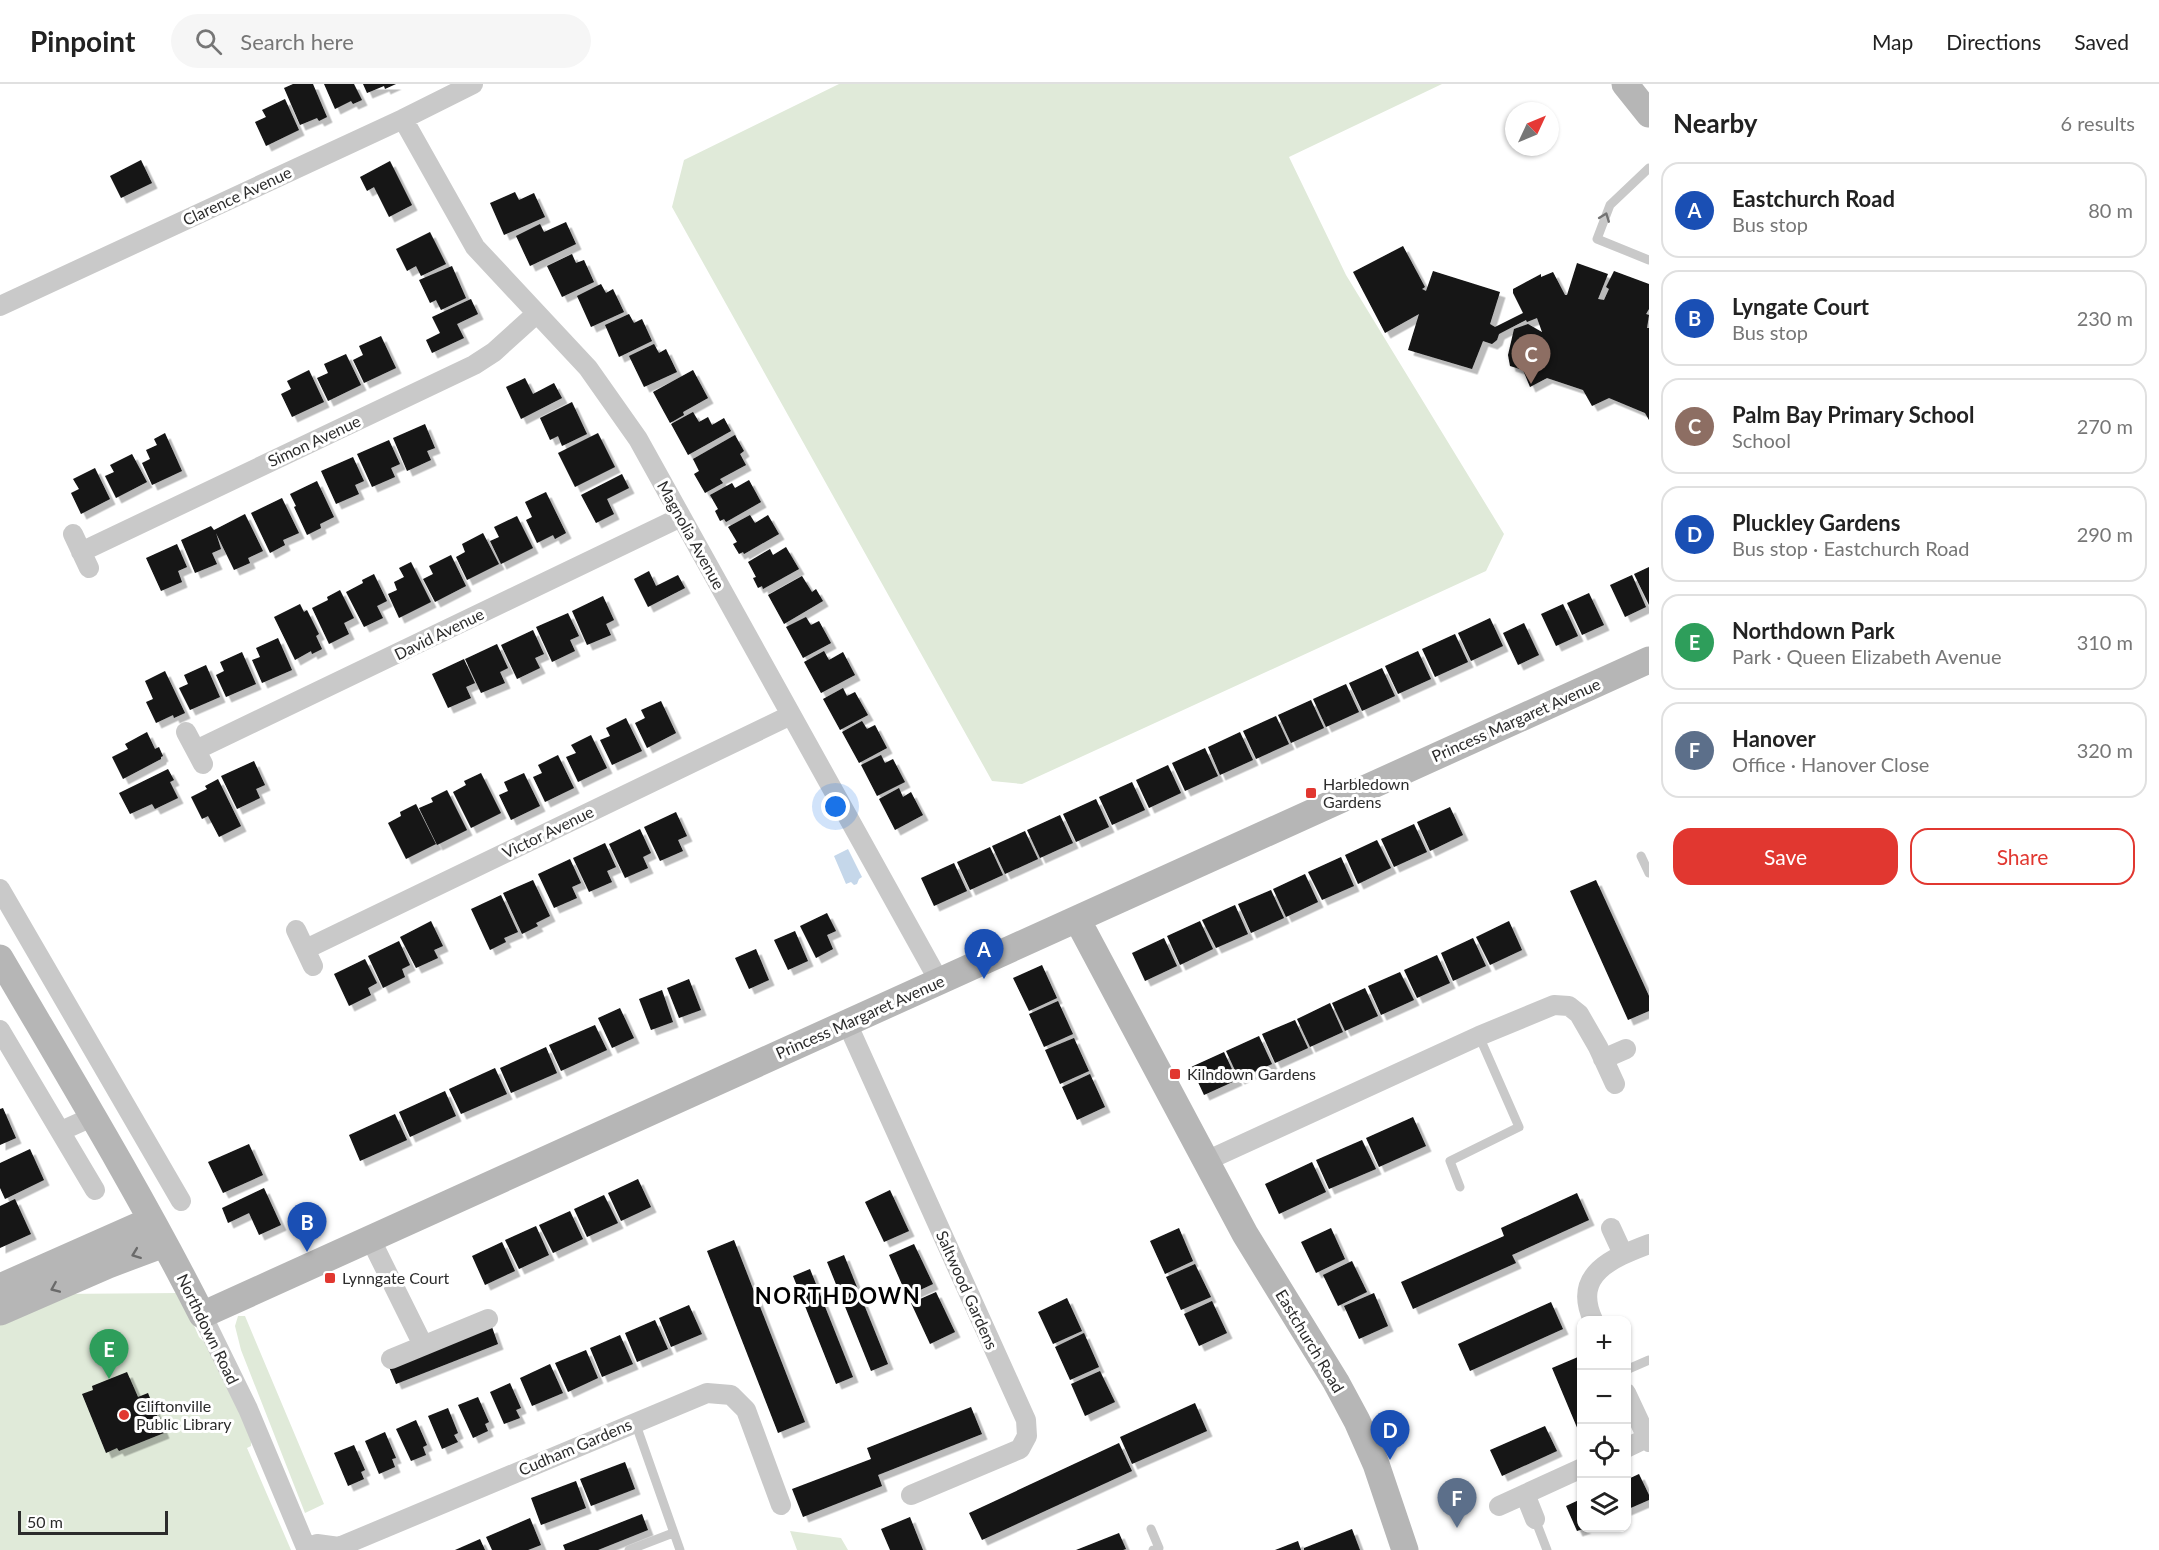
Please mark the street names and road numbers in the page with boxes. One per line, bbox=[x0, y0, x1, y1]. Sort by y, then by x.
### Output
street label: Clarence Avenue bbox=[179, 162, 294, 229]
street label: Simon Avenue bbox=[264, 411, 363, 470]
street label: Magnolia Avenue bbox=[654, 477, 729, 592]
street label: David Avenue bbox=[391, 604, 487, 663]
street label: Princess Margaret Avenue bbox=[1429, 674, 1603, 765]
street label: Victor Avenue bbox=[499, 801, 596, 862]
street label: Princess Margaret Avenue bbox=[773, 971, 947, 1062]
street label: Saltwood Gardens bbox=[933, 1227, 1002, 1352]
street label: Northdown Road bbox=[173, 1270, 243, 1387]
street label: Eastchurch Road bbox=[1272, 1286, 1349, 1396]
street label: Cudham Gardens bbox=[515, 1414, 634, 1479]

